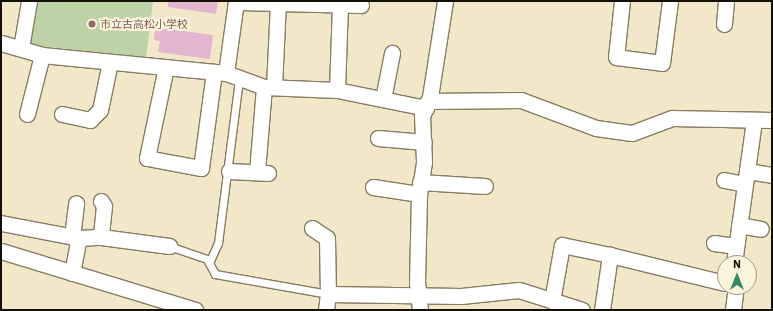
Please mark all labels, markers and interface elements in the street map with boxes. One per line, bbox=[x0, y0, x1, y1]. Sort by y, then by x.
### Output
place label: 市立古高松小学校 bbox=[100, 17, 188, 31]
marker: 市立古高松小学校 bbox=[87, 19, 97, 29]
north arrow bbox=[717, 255, 757, 295]
text: N bbox=[733, 257, 741, 271]

